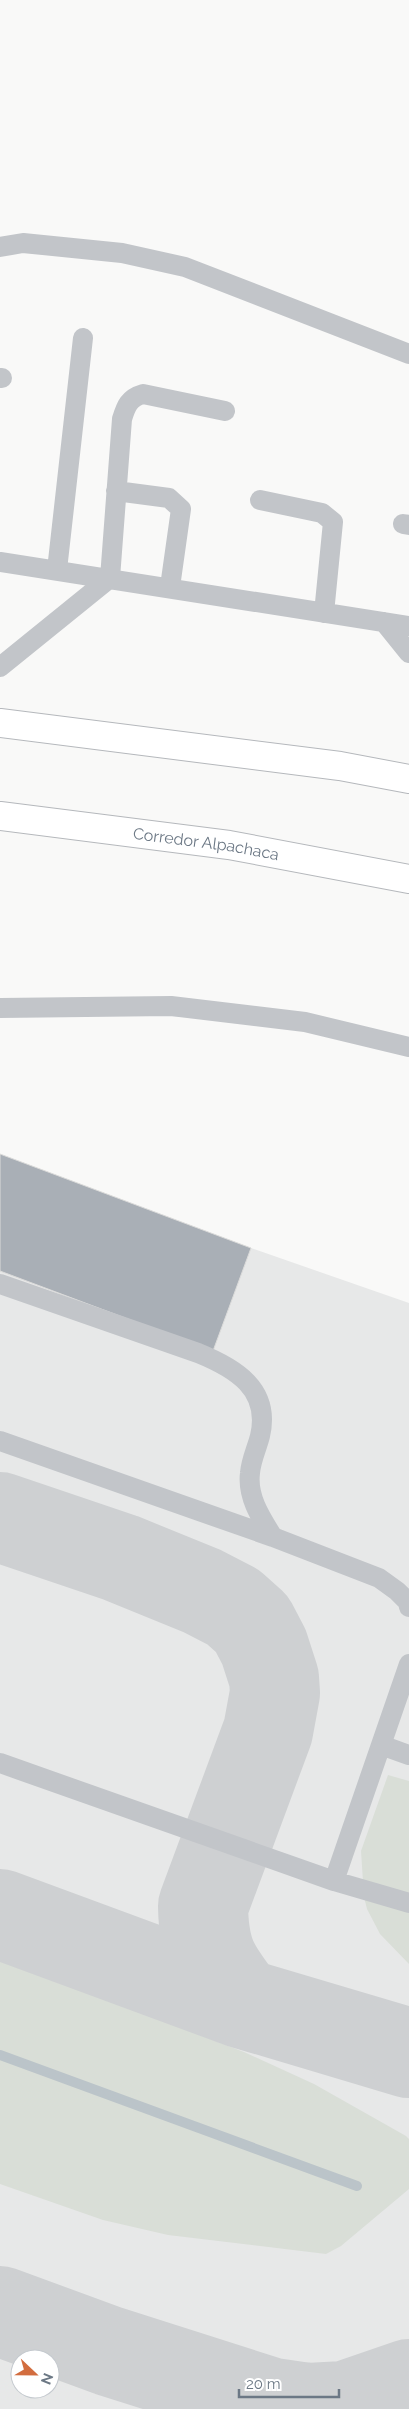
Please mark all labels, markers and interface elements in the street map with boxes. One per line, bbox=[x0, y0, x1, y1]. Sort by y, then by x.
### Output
street label: Corredor Alpachaca bbox=[132, 824, 281, 864]
north arrow bbox=[10, 2349, 60, 2399]
scale bar bbox=[239, 2366, 339, 2398]
text: N bbox=[38, 2371, 56, 2387]
text: 20 m bbox=[246, 2375, 281, 2393]

